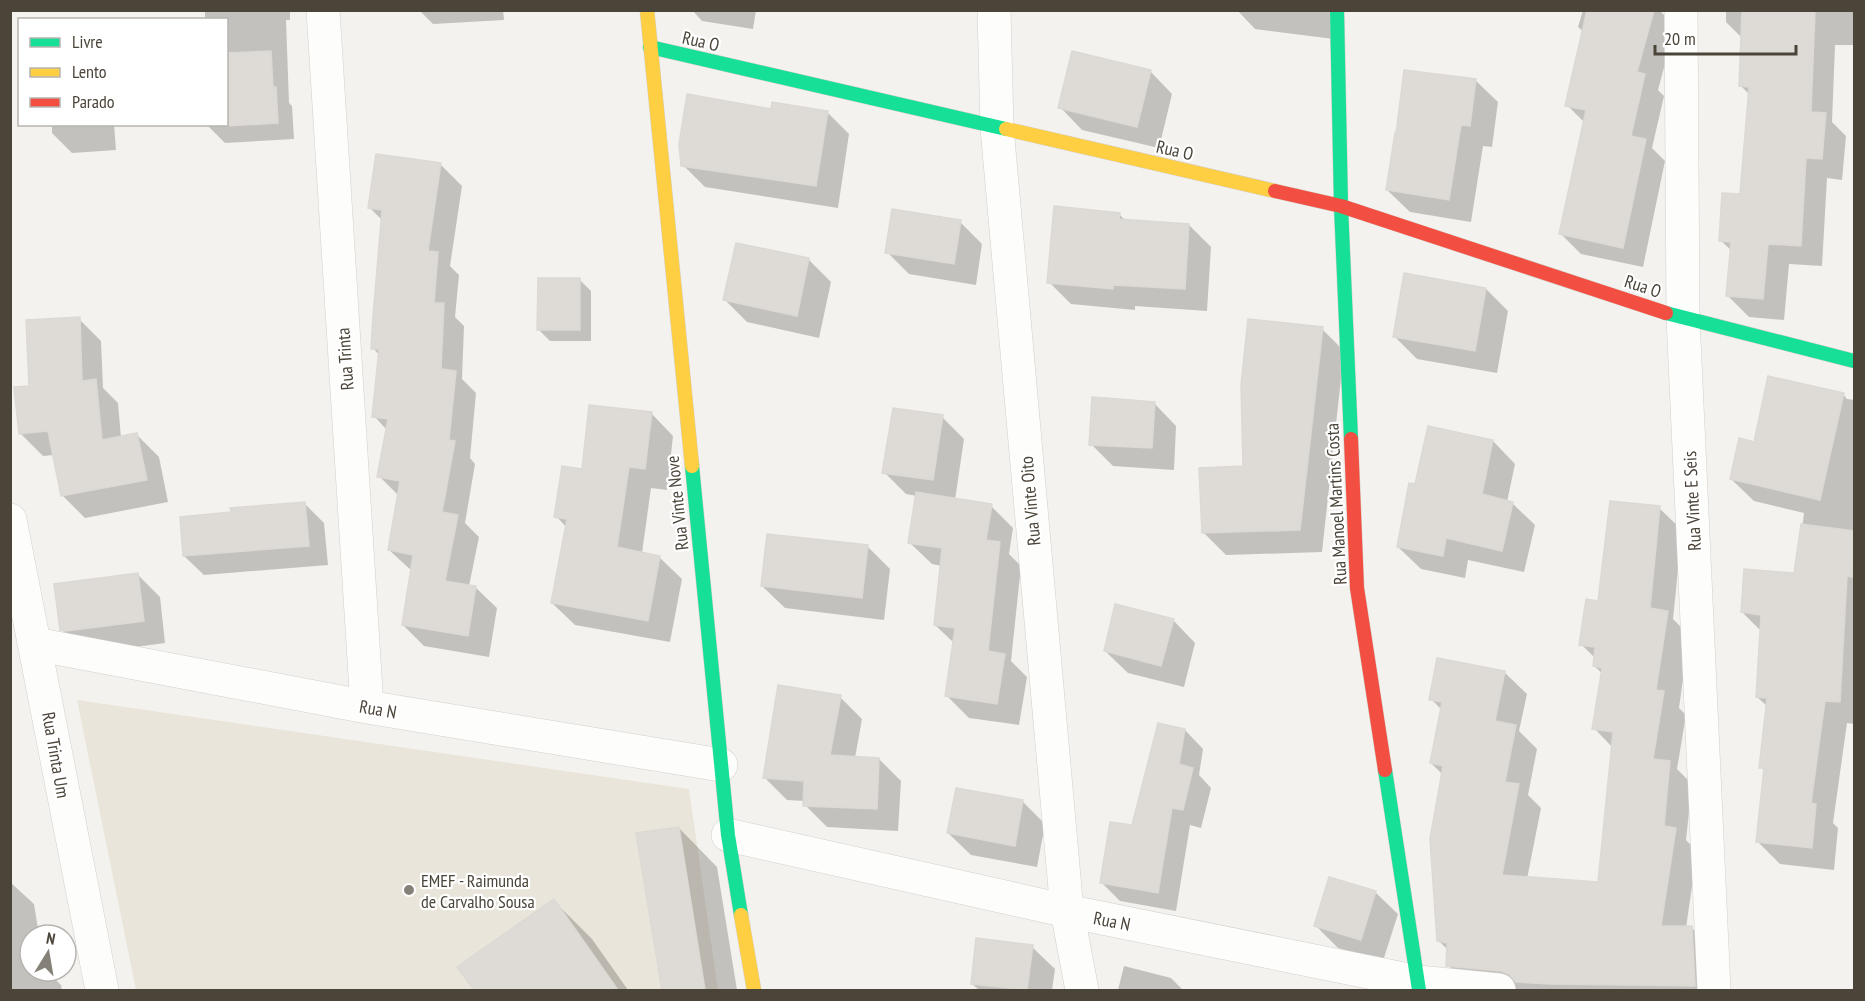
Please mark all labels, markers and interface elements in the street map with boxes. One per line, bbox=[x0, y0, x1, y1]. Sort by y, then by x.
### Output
legend bbox=[18, 18, 228, 126]
scale bar bbox=[1655, 18, 1796, 56]
street label: Rua O bbox=[680, 26, 722, 56]
text: 20 m bbox=[1664, 27, 1696, 50]
text: Livre bbox=[72, 30, 103, 53]
text: Lento bbox=[72, 60, 107, 83]
text: Parado bbox=[72, 90, 115, 113]
street label: Rua O bbox=[1154, 135, 1196, 165]
street label: Rua O bbox=[1622, 269, 1664, 303]
street label: Rua Trinta bbox=[331, 327, 359, 391]
street label: Rua Manoel Martins Costa bbox=[1320, 423, 1352, 585]
street label: Rua Vinte E Seis bbox=[1678, 451, 1706, 551]
street label: Rua Vinte Nove bbox=[661, 455, 693, 551]
street label: Rua Vinte Oito bbox=[1015, 455, 1045, 547]
street label: Rua N bbox=[358, 694, 398, 724]
street label: Rua Trinta Um bbox=[37, 710, 75, 800]
place label: EMEF - Raimunda de Carvalho Sousa bbox=[421, 869, 535, 913]
marker: EMEF - Raimunda de Carvalho Sousa bbox=[402, 883, 416, 897]
street label: Rua N bbox=[1092, 906, 1132, 936]
north arrow bbox=[18, 923, 78, 983]
text: N bbox=[45, 928, 57, 949]

